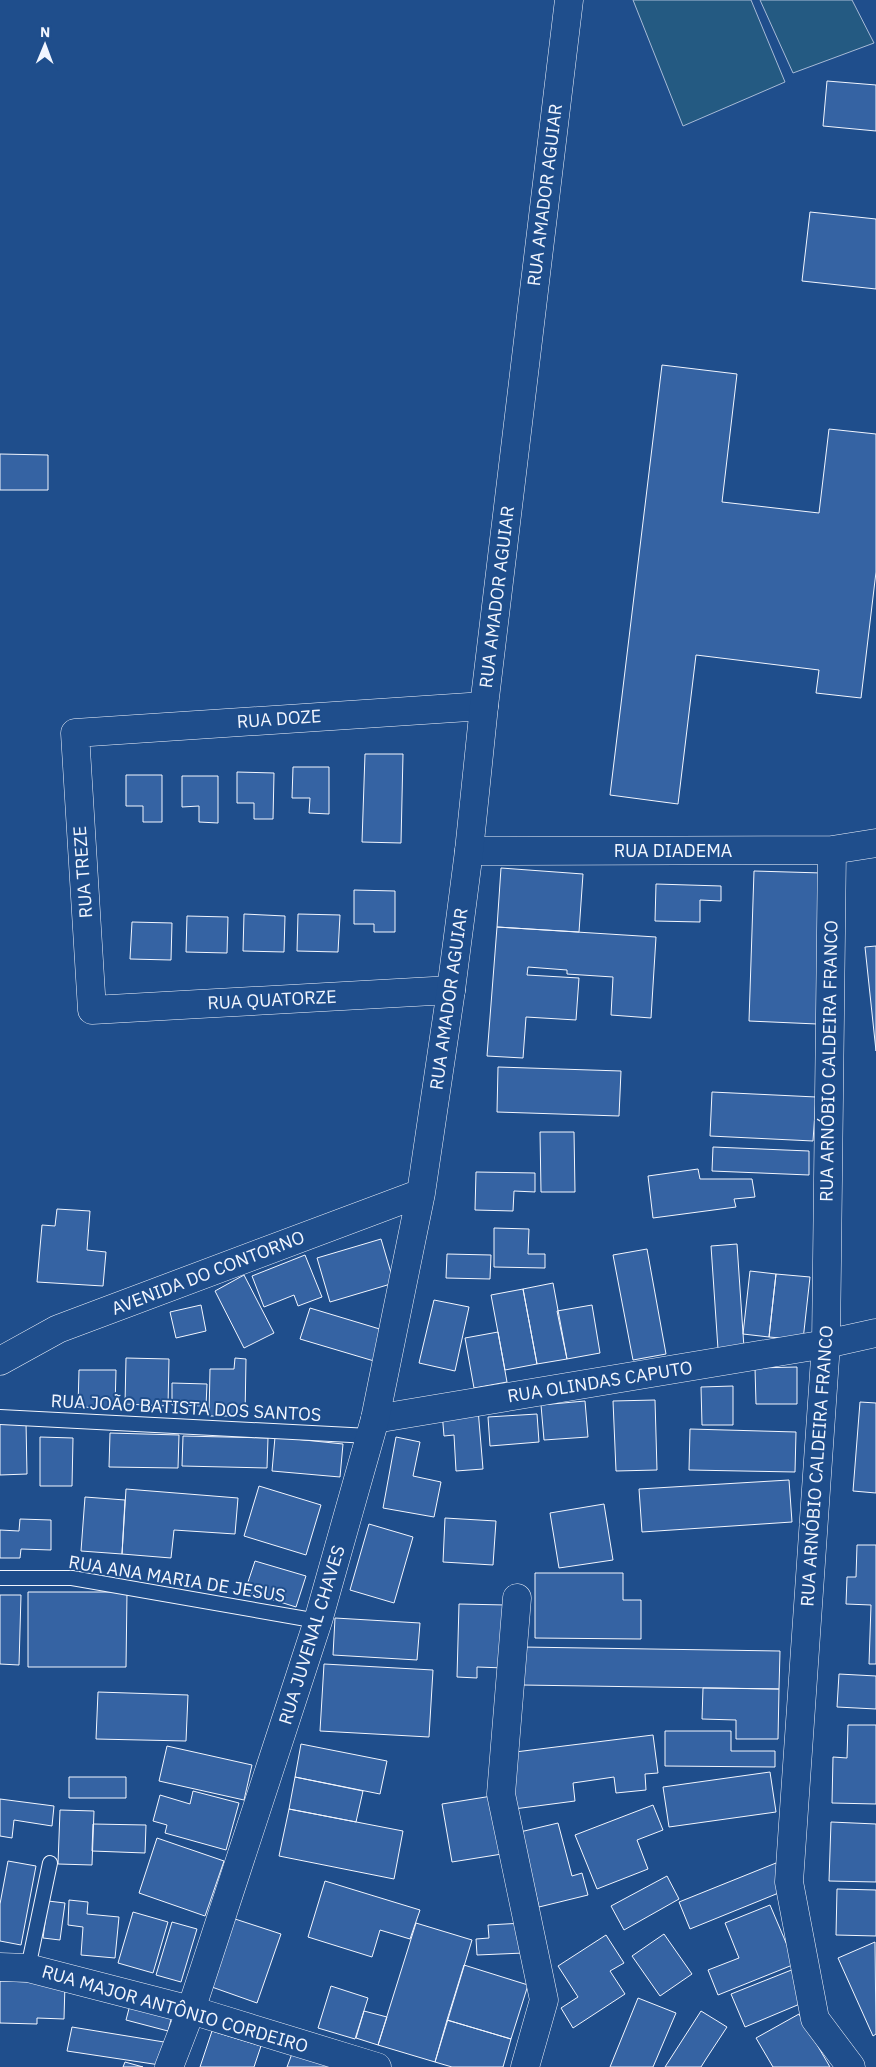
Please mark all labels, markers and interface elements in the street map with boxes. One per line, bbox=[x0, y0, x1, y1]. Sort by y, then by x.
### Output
north arrow bbox=[20, 20, 70, 70]
text: N bbox=[40, 23, 50, 41]
street label: RUA AMADOR AGUIAR bbox=[522, 102, 567, 287]
street label: RUA AMADOR AGUIAR bbox=[474, 504, 519, 689]
street label: RUA DOZE bbox=[236, 704, 322, 733]
street label: RUA TREZE bbox=[68, 825, 97, 919]
street label: RUA DIADEMA bbox=[614, 839, 733, 862]
street label: RUA AMADOR AGUIAR bbox=[424, 906, 473, 1091]
street label: RUA ARNÓBIO CALDEIRA FRANCO bbox=[815, 920, 842, 1202]
street label: RUA QUATORZE bbox=[207, 985, 337, 1014]
street label: AVENIDA DO CONTORNO bbox=[108, 1225, 308, 1320]
street label: RUA ARNÓBIO CALDEIRA FRANCO bbox=[795, 1325, 838, 1607]
street label: RUA OLINDAS CAPUTO bbox=[506, 1355, 694, 1408]
street label: RUA JOÃO BATISTA DOS SANTOS bbox=[50, 1389, 322, 1426]
street label: RUA JUVENAL CHAVES bbox=[273, 1543, 350, 1727]
street label: RUA ANA MARIA DE JESUS bbox=[67, 1550, 287, 1607]
street label: RUA MAJOR ANTÔNIO CORDEIRO bbox=[39, 1959, 311, 2058]

